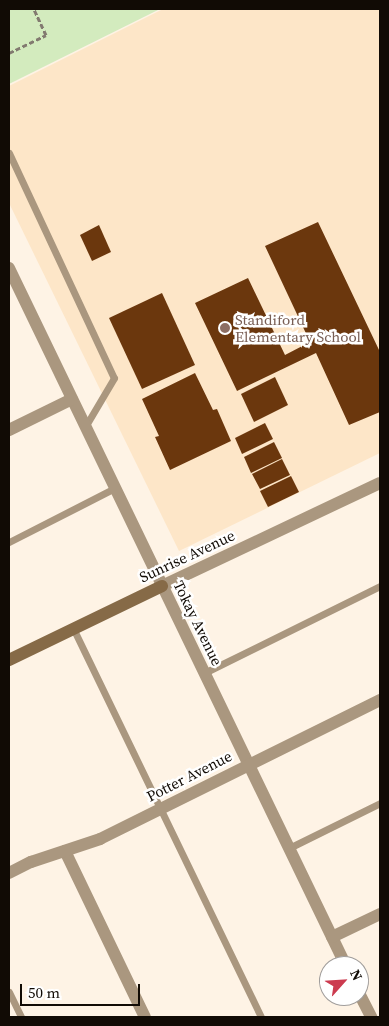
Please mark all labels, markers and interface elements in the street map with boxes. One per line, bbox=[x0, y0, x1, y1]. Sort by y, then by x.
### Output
place label: Standiford Elementary School bbox=[235, 310, 361, 345]
marker: Standiford Elementary School bbox=[219, 322, 231, 334]
street label: Sunrise Avenue bbox=[136, 526, 238, 586]
street label: Tokay Avenue bbox=[170, 578, 226, 668]
street label: Potter Avenue bbox=[143, 747, 235, 805]
north arrow bbox=[319, 956, 369, 1006]
text: N bbox=[345, 966, 368, 984]
scale bar bbox=[22, 974, 142, 1006]
text: 50 m bbox=[28, 982, 60, 1003]

